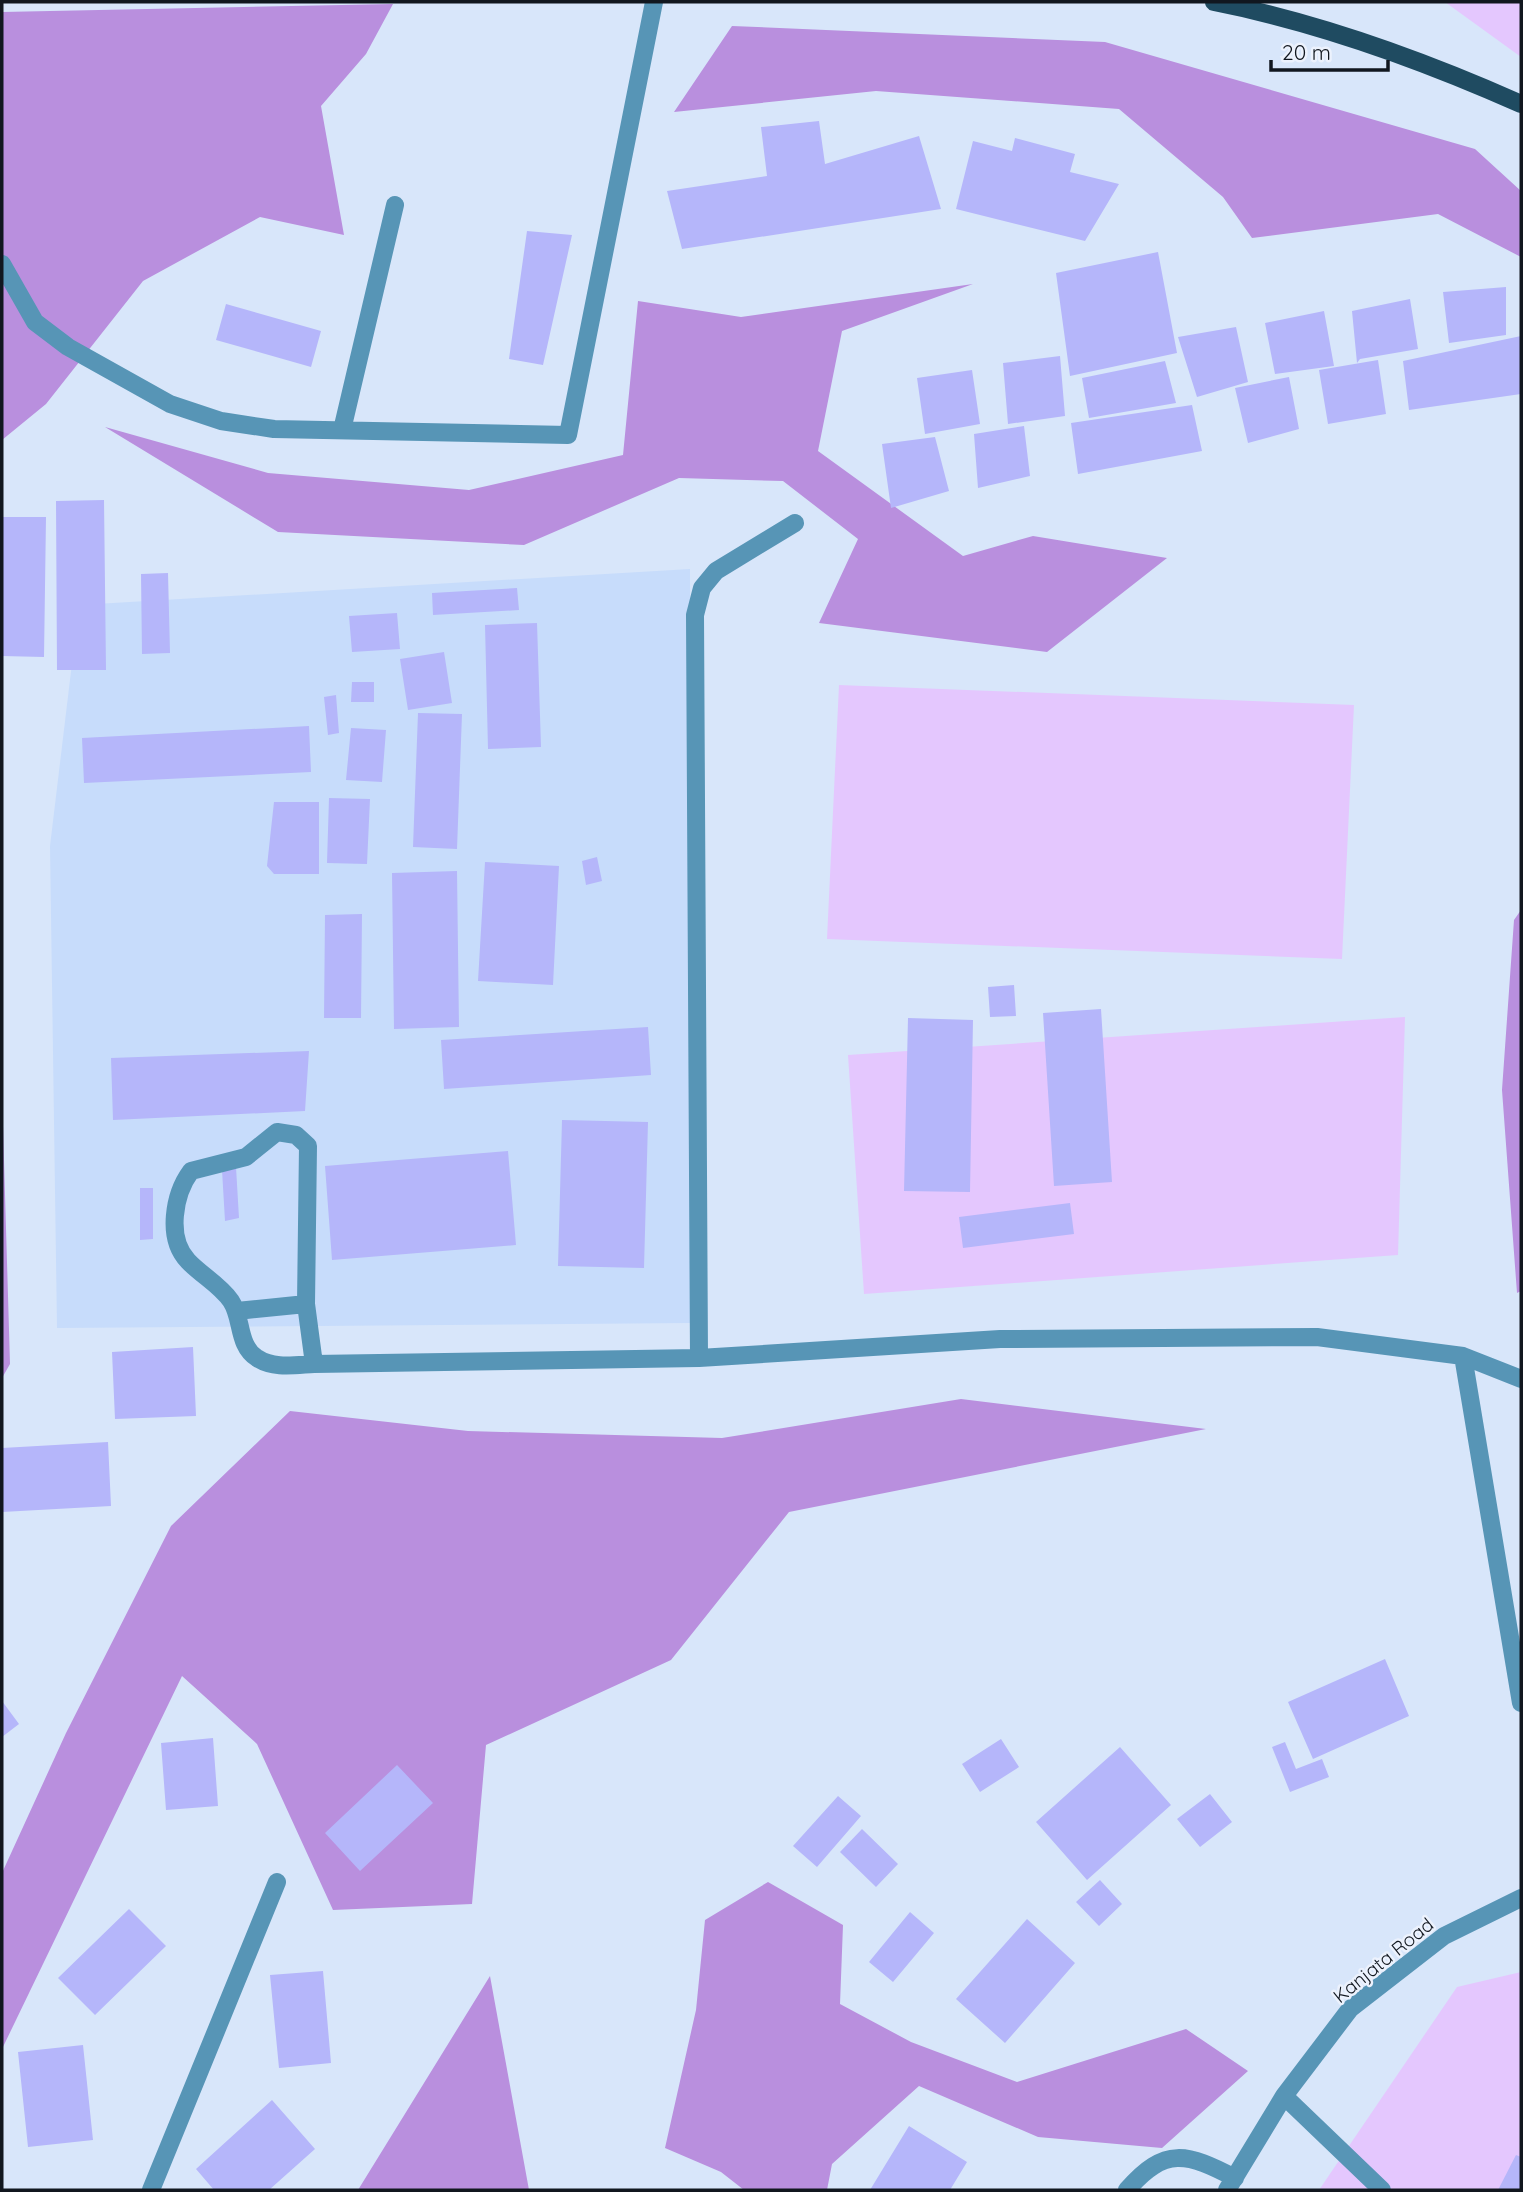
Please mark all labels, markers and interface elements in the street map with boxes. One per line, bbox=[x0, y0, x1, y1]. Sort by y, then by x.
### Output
scale bar bbox=[1271, 28, 1388, 72]
text: 20 m bbox=[1282, 39, 1331, 65]
street label: Kanjata Road bbox=[1328, 1912, 1438, 2008]

